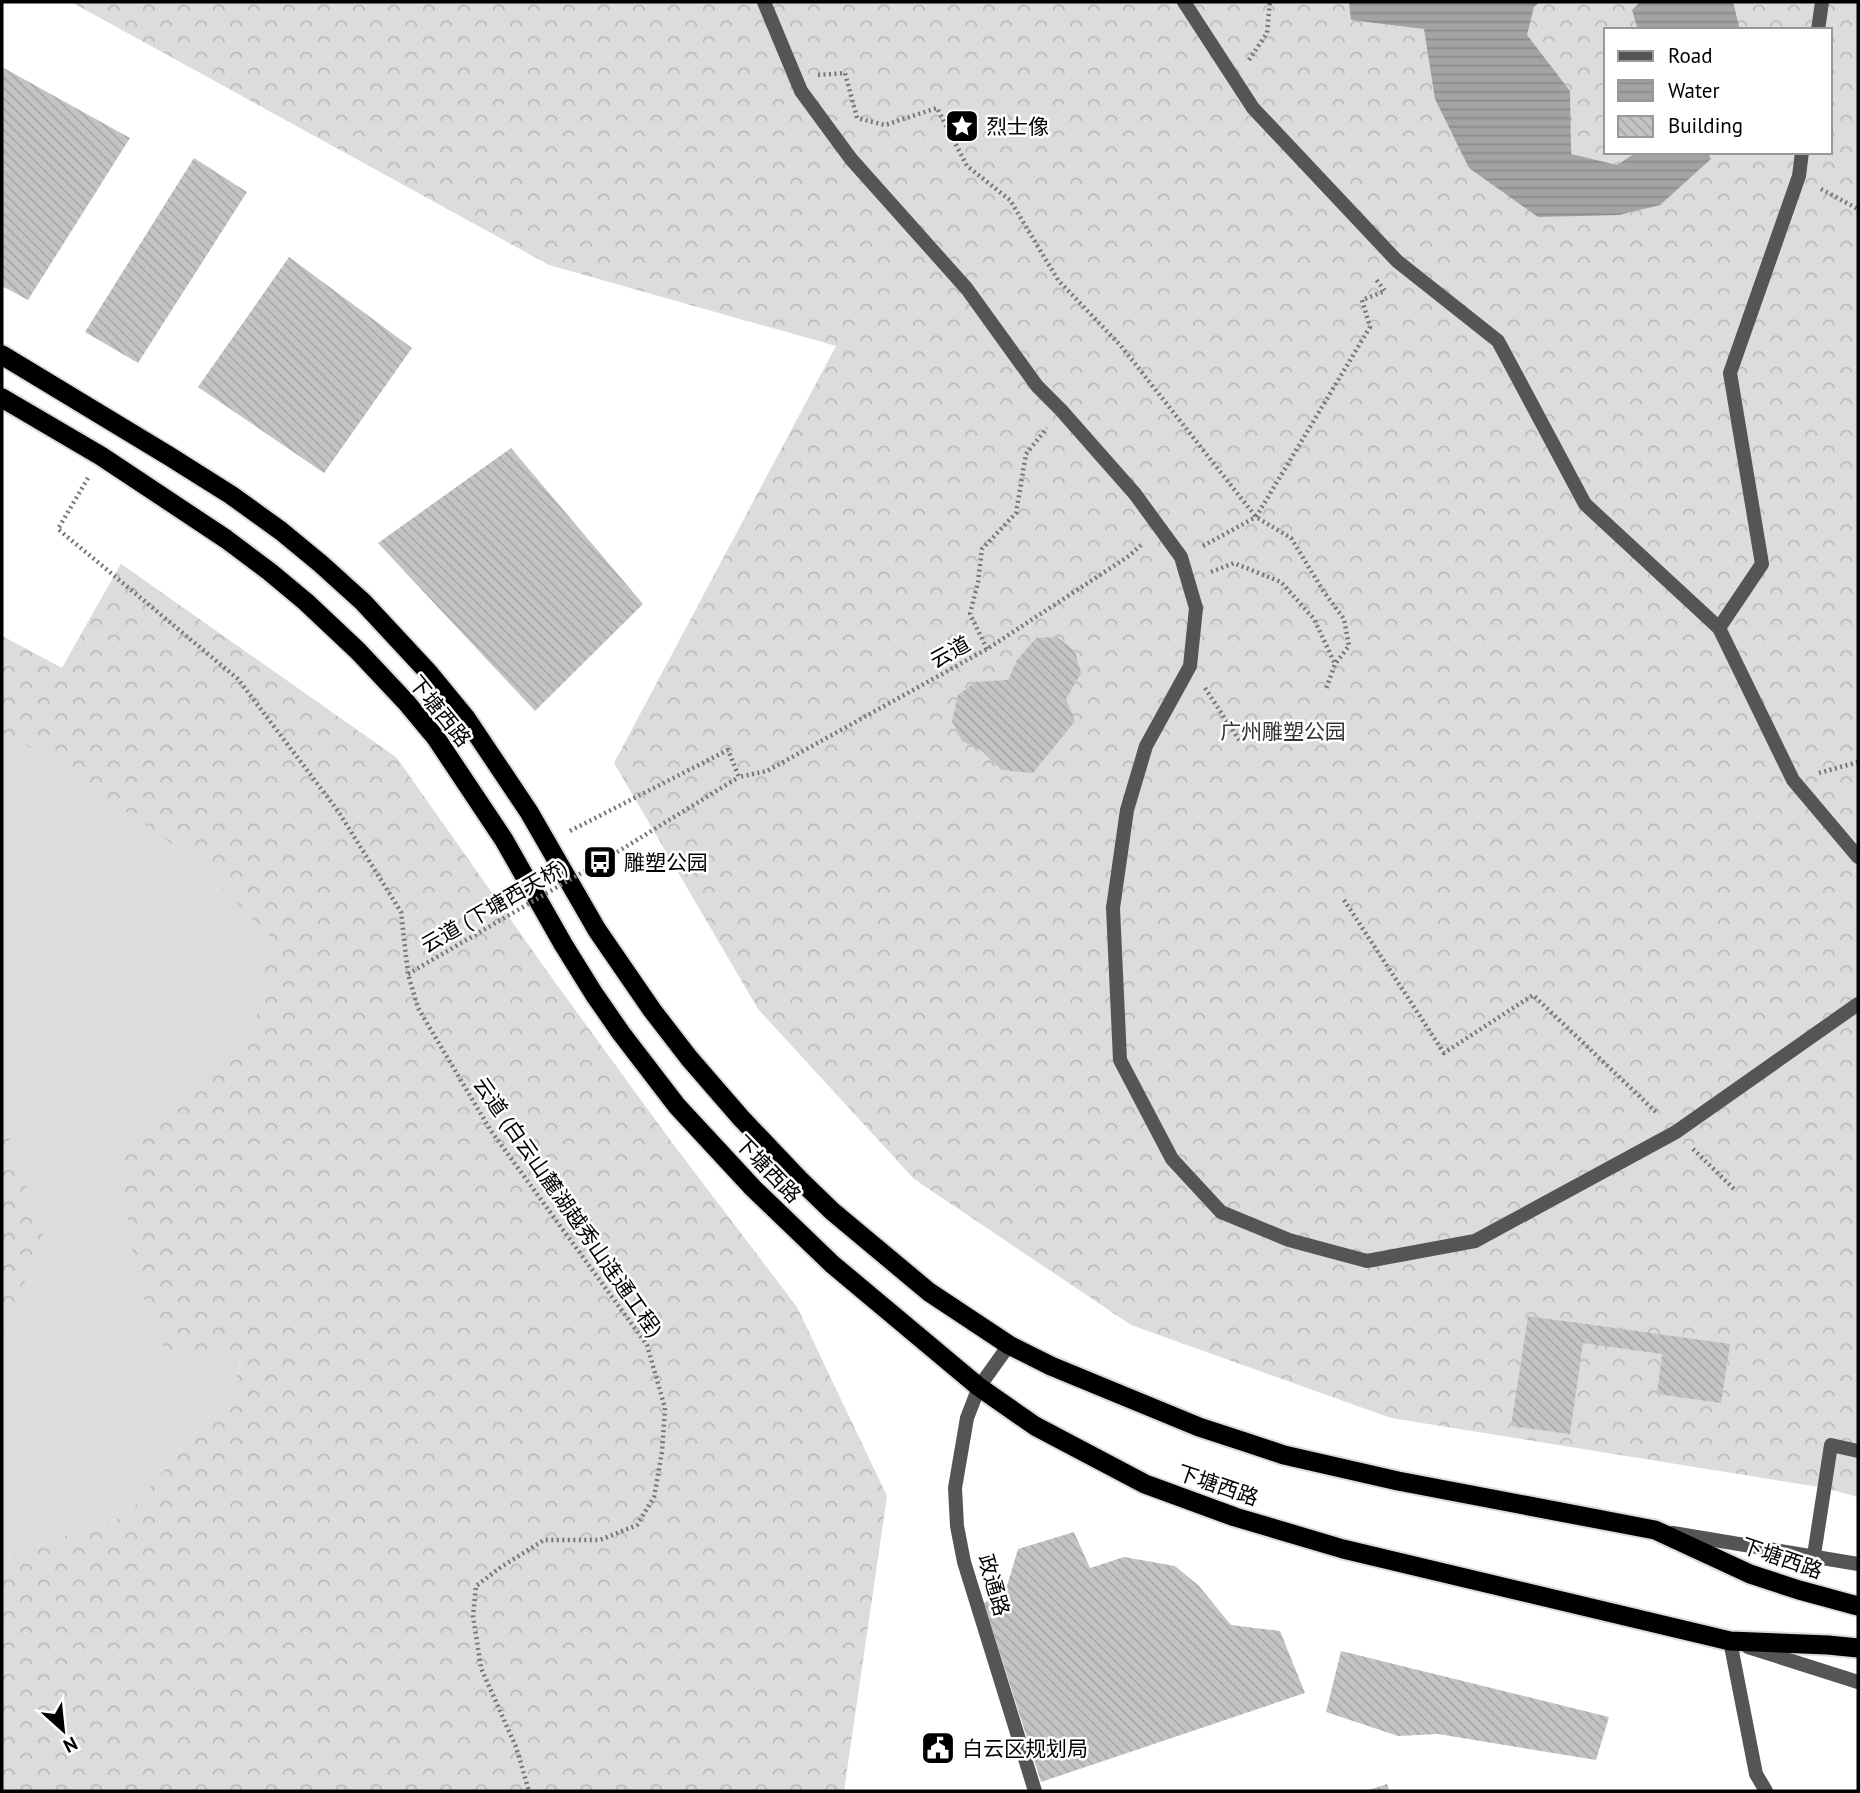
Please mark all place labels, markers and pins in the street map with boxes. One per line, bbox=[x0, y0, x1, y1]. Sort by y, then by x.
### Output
place icon: 烈士像 bbox=[943, 107, 981, 145]
place label: 烈士像 bbox=[986, 113, 1049, 140]
bus stop icon: 雕塑公园 bbox=[581, 843, 619, 881]
place label: 雕塑公园 bbox=[624, 849, 708, 876]
public building icon: 白云区规划局 bbox=[919, 1729, 957, 1767]
place label: 白云区规划局 bbox=[962, 1735, 1088, 1762]

